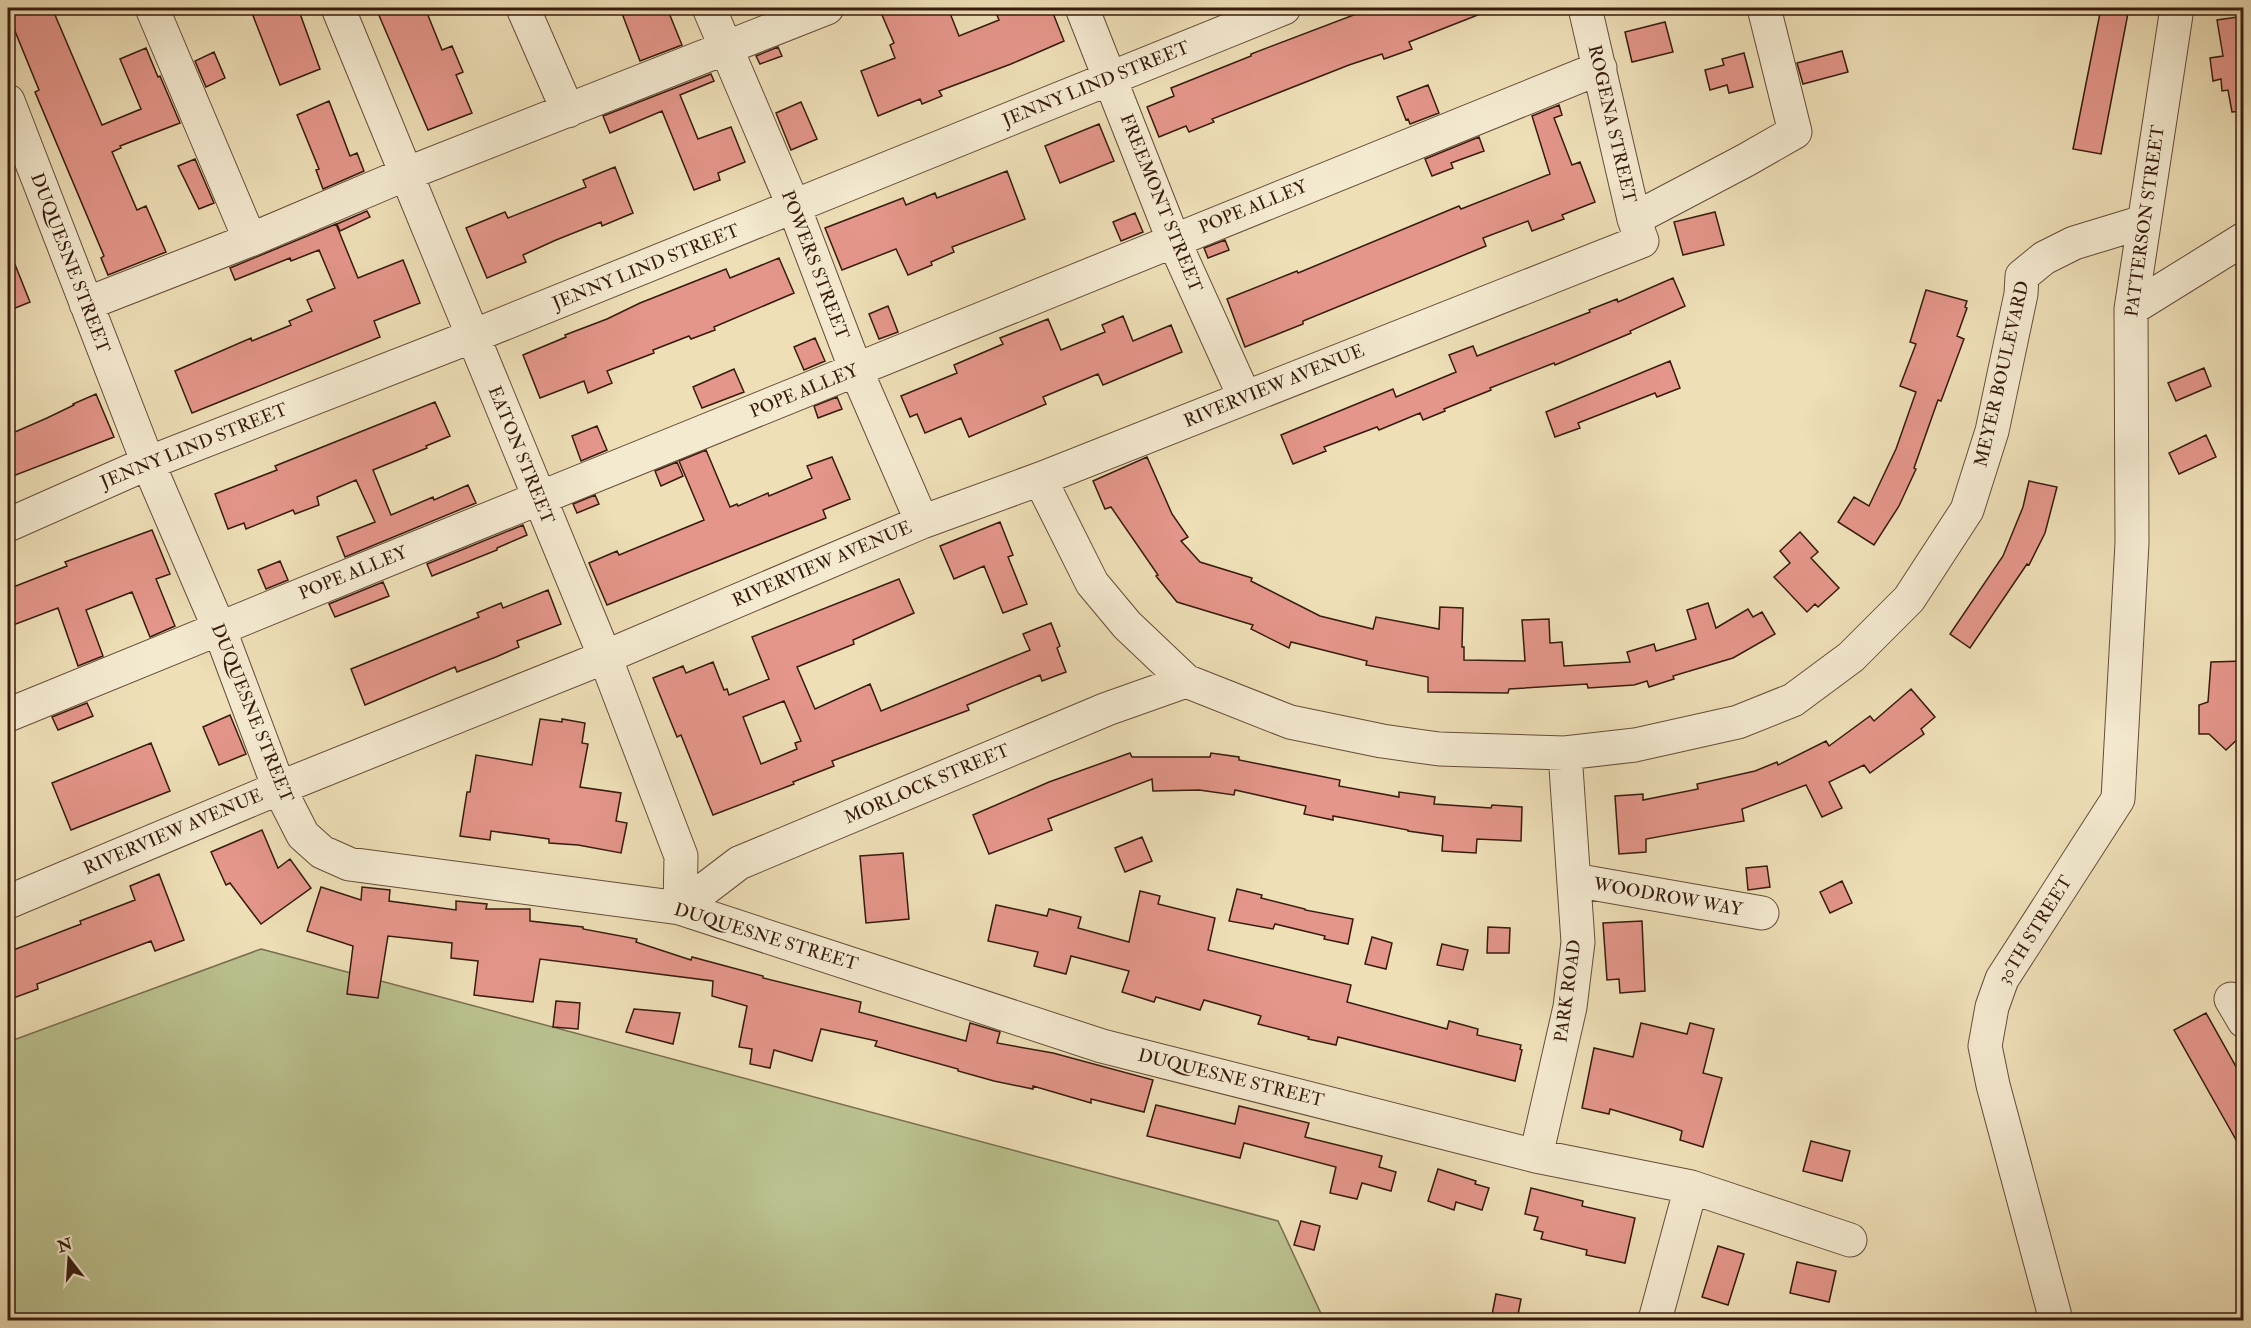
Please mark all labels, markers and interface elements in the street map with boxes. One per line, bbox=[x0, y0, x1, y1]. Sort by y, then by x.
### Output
street label: JENNY LIND STREET bbox=[998, 36, 1193, 132]
street label: ROGENA STREET bbox=[1583, 43, 1642, 206]
street label: FREEMONT STREET bbox=[1115, 110, 1208, 296]
street label: PATTERSON STREET bbox=[2120, 123, 2170, 318]
street label: DUQUESNE STREET bbox=[25, 170, 115, 357]
street label: POPE ALLEY bbox=[1195, 175, 1311, 239]
street label: POWERS STREET bbox=[776, 187, 854, 344]
street label: JENNY LIND STREET bbox=[548, 219, 743, 315]
street label: MEYER BOULEVARD bbox=[1969, 279, 2035, 469]
street label: RIVERVIEW AVENUE bbox=[1180, 339, 1368, 433]
street label: POPE ALLEY bbox=[746, 359, 862, 423]
street label: EATON STREET bbox=[483, 383, 559, 528]
street label: JENNY LIND STREET bbox=[96, 398, 291, 494]
street label: RIVERVIEW AVENUE bbox=[729, 516, 915, 612]
street label: POPE ALLEY bbox=[295, 541, 411, 605]
street label: DUQUESNE STREET bbox=[206, 620, 299, 806]
street label: MORLOCK STREET bbox=[841, 739, 1014, 829]
street label: RIVERVIEW AVENUE bbox=[80, 784, 266, 880]
street label: 30TH STREET bbox=[1992, 871, 2078, 989]
street label: WOODROW WAY bbox=[1591, 872, 1745, 922]
street label: DUQUESNE STREET bbox=[671, 898, 861, 976]
street label: PARK ROAD bbox=[1549, 938, 1587, 1044]
street label: DUQUESNE STREET bbox=[1136, 1044, 1327, 1112]
north arrow bbox=[39, 1229, 99, 1289]
text: N bbox=[54, 1234, 75, 1258]

